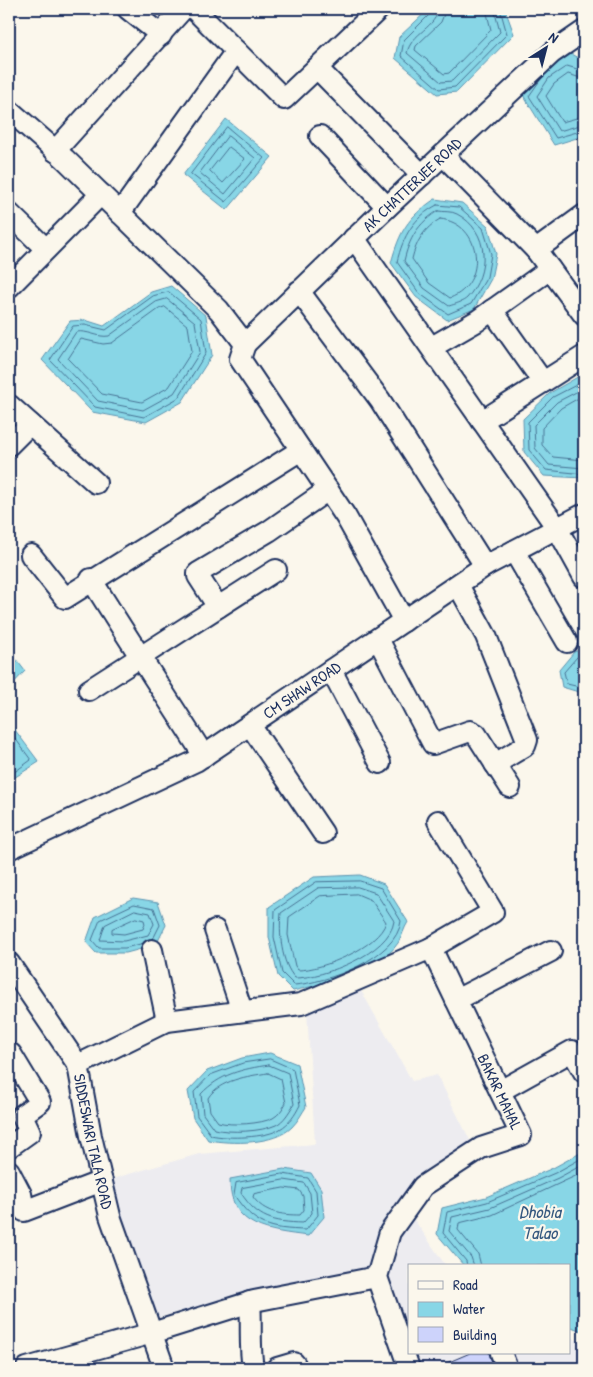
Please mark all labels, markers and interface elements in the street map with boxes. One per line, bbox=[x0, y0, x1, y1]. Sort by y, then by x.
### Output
north arrow bbox=[520, 22, 570, 72]
text: N bbox=[545, 27, 563, 47]
street label: AK CHATTERJEE ROAD bbox=[357, 132, 467, 236]
street label: CM SHAW ROAD bbox=[258, 655, 345, 724]
street label: BAKAR MAHAL bbox=[472, 1050, 528, 1133]
street label: SIDDESWARI TALA ROAD bbox=[69, 1072, 119, 1211]
water label: Dhobia Talao bbox=[519, 1199, 563, 1245]
legend bbox=[408, 1264, 570, 1354]
text: Road bbox=[453, 1274, 478, 1295]
text: Water bbox=[453, 1298, 485, 1319]
text: Building bbox=[453, 1324, 497, 1345]

